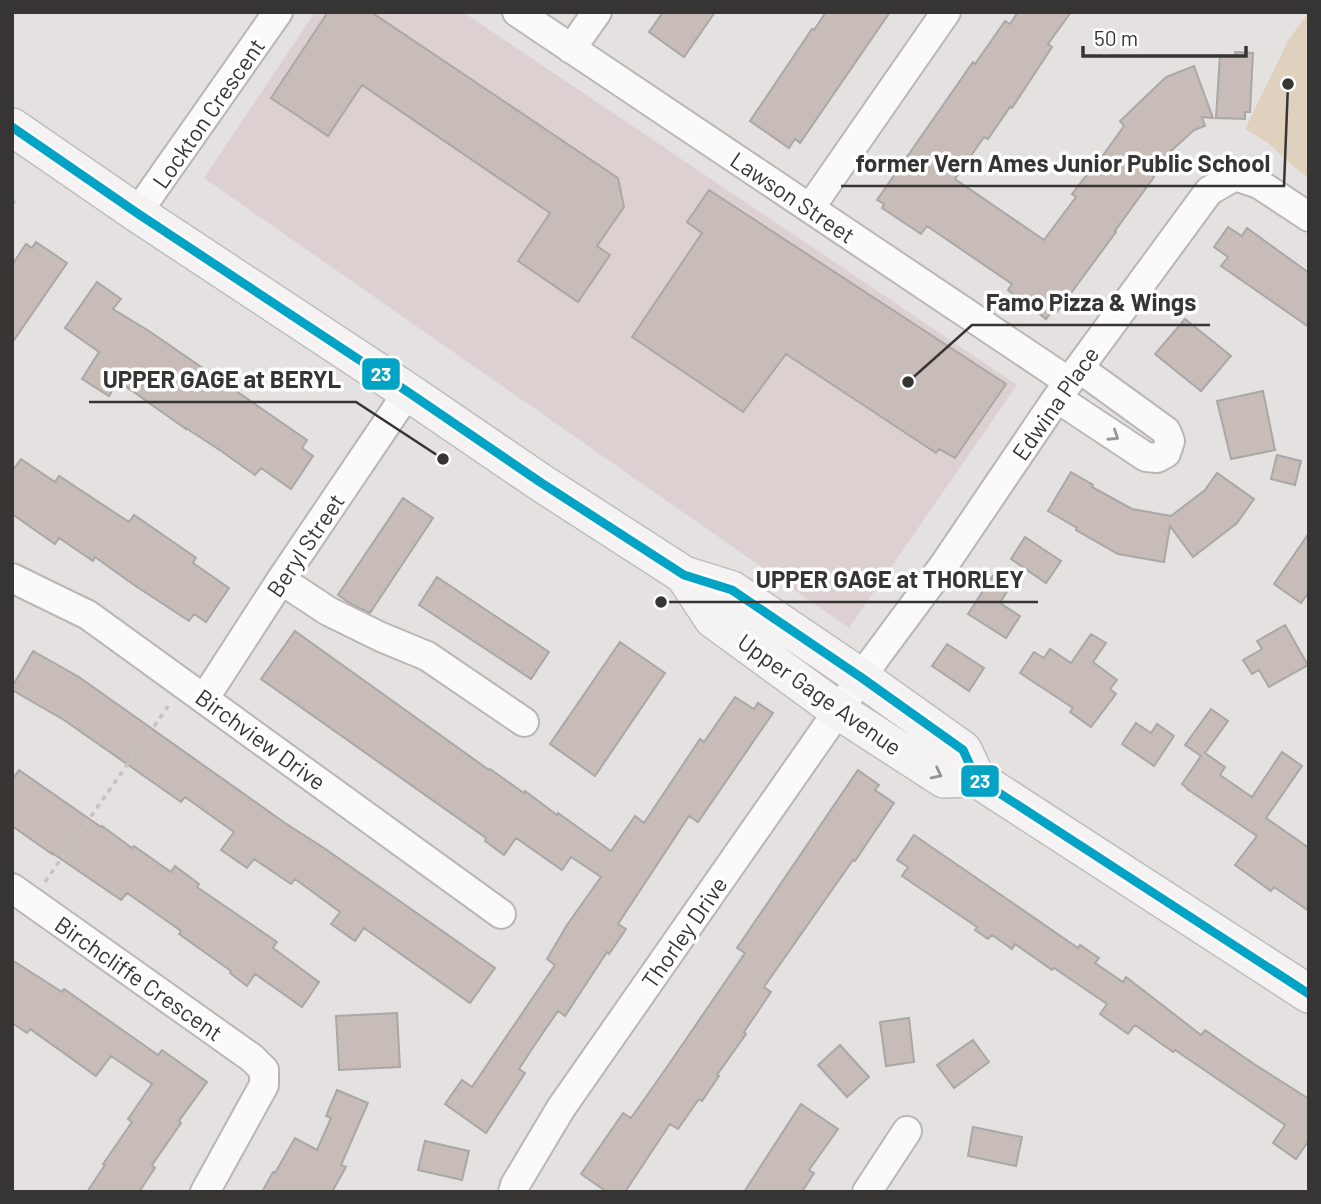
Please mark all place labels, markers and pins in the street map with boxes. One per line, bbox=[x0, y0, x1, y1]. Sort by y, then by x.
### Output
callout: former Vern Ames Junior Public School bbox=[841, 141, 1284, 186]
callout: Famo Pizza & Wings bbox=[972, 280, 1210, 325]
callout: UPPER GAGE at BERYL bbox=[89, 357, 356, 402]
callout: UPPER GAGE at THORLEY bbox=[742, 557, 1038, 602]

